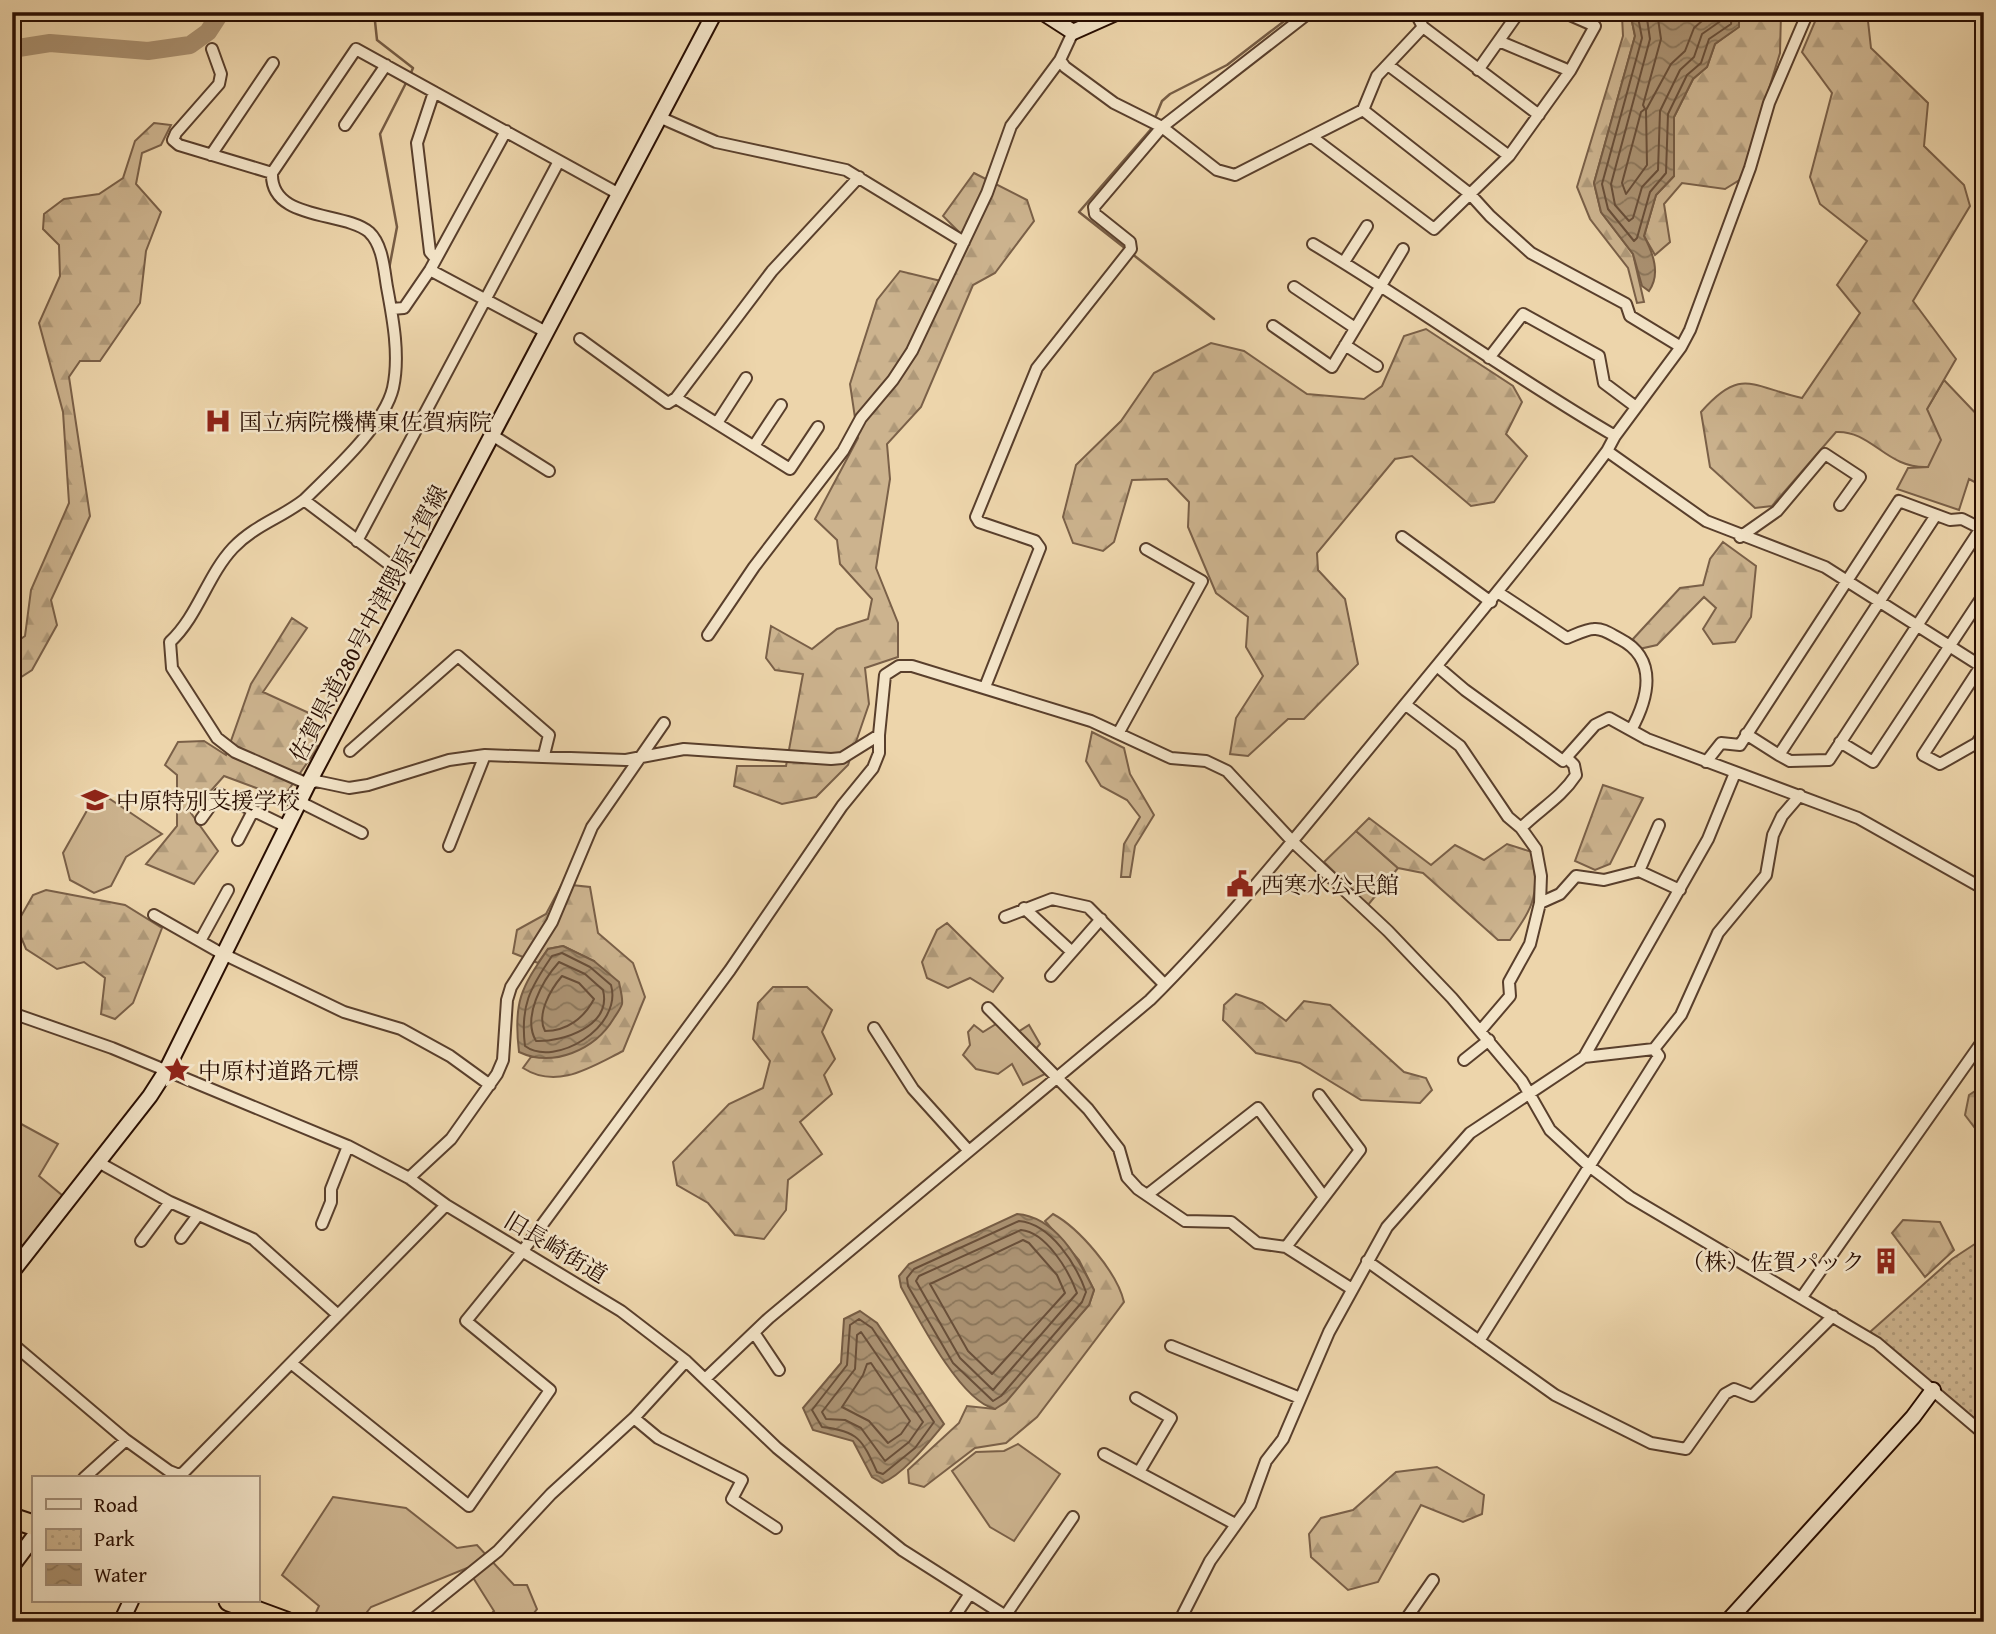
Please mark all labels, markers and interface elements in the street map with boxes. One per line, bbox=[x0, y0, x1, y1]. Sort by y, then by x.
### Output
place label: 国立病院機構東佐賀病院 bbox=[239, 405, 492, 438]
hospital icon: 国立病院機構東佐賀病院 bbox=[203, 406, 233, 436]
street label: 佐賀県道280号中津隈原古賀線 bbox=[281, 479, 455, 767]
place label: 中原特別支援学校 bbox=[116, 784, 300, 817]
school or university icon: 中原特別支援学校 bbox=[80, 785, 110, 815]
place label: 西寒水公民館 bbox=[1261, 868, 1399, 901]
public building icon: 西寒水公民館 bbox=[1225, 869, 1255, 899]
place label: 中原村道路元標 bbox=[198, 1054, 359, 1087]
place icon: 中原村道路元標 bbox=[162, 1055, 192, 1085]
street label: 旧長崎街道 bbox=[498, 1203, 614, 1291]
place label: （株）佐賀パック bbox=[1681, 1245, 1865, 1278]
building icon: （株）佐賀パック bbox=[1871, 1246, 1901, 1276]
legend bbox=[32, 1476, 259, 1602]
text: Road bbox=[94, 1489, 139, 1520]
text: Park bbox=[94, 1523, 135, 1554]
text: Water bbox=[94, 1559, 147, 1590]

